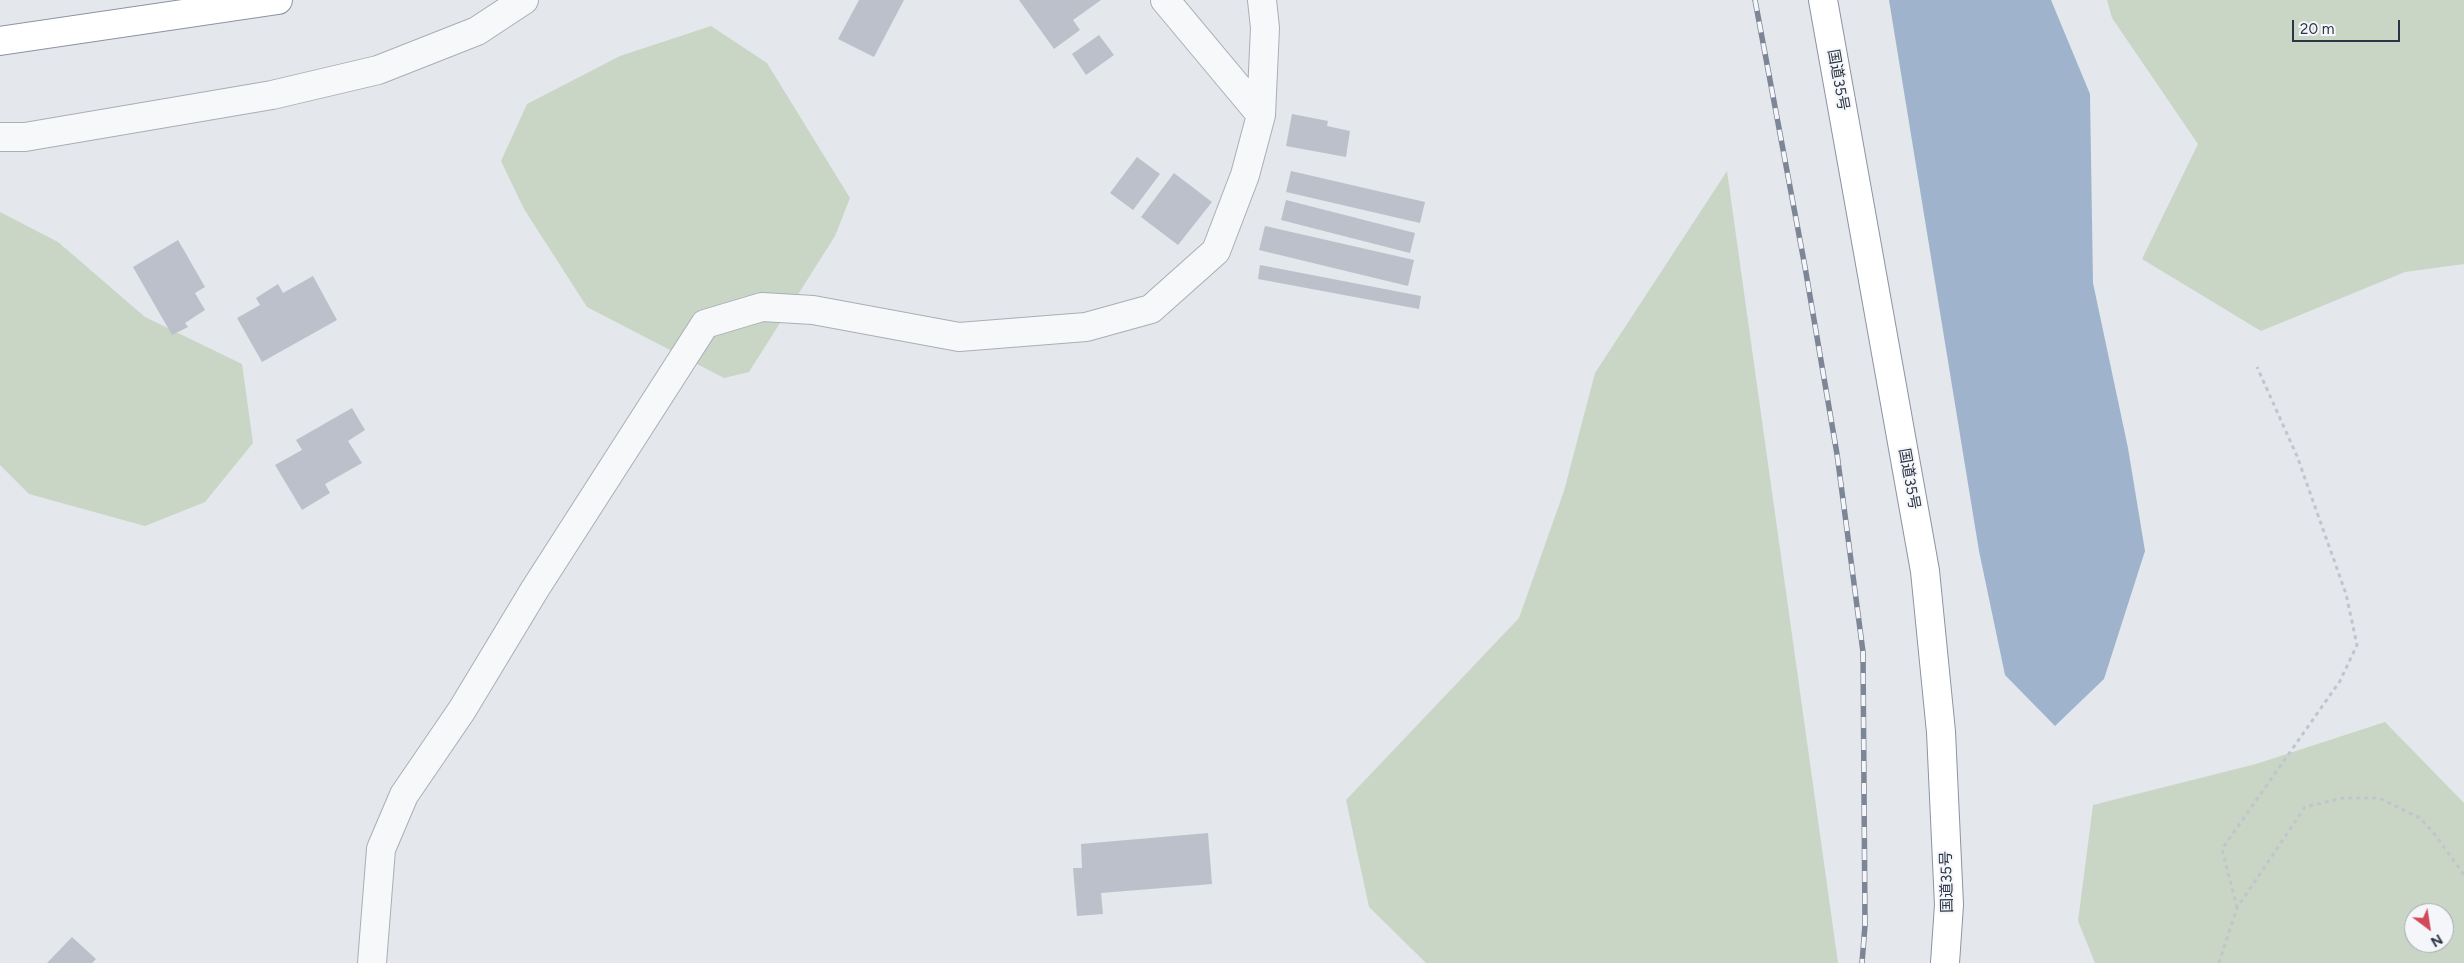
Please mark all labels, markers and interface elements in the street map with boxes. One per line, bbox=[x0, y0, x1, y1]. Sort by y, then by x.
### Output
scale bar bbox=[2294, 10, 2402, 42]
text: 20 m bbox=[2300, 20, 2334, 38]
street label: 国道35号 bbox=[1824, 48, 1852, 112]
street label: 国道35号 bbox=[1895, 447, 1923, 511]
street label: 国道35号 bbox=[1937, 851, 1957, 913]
north arrow bbox=[2404, 903, 2454, 953]
text: N bbox=[2427, 930, 2445, 950]

